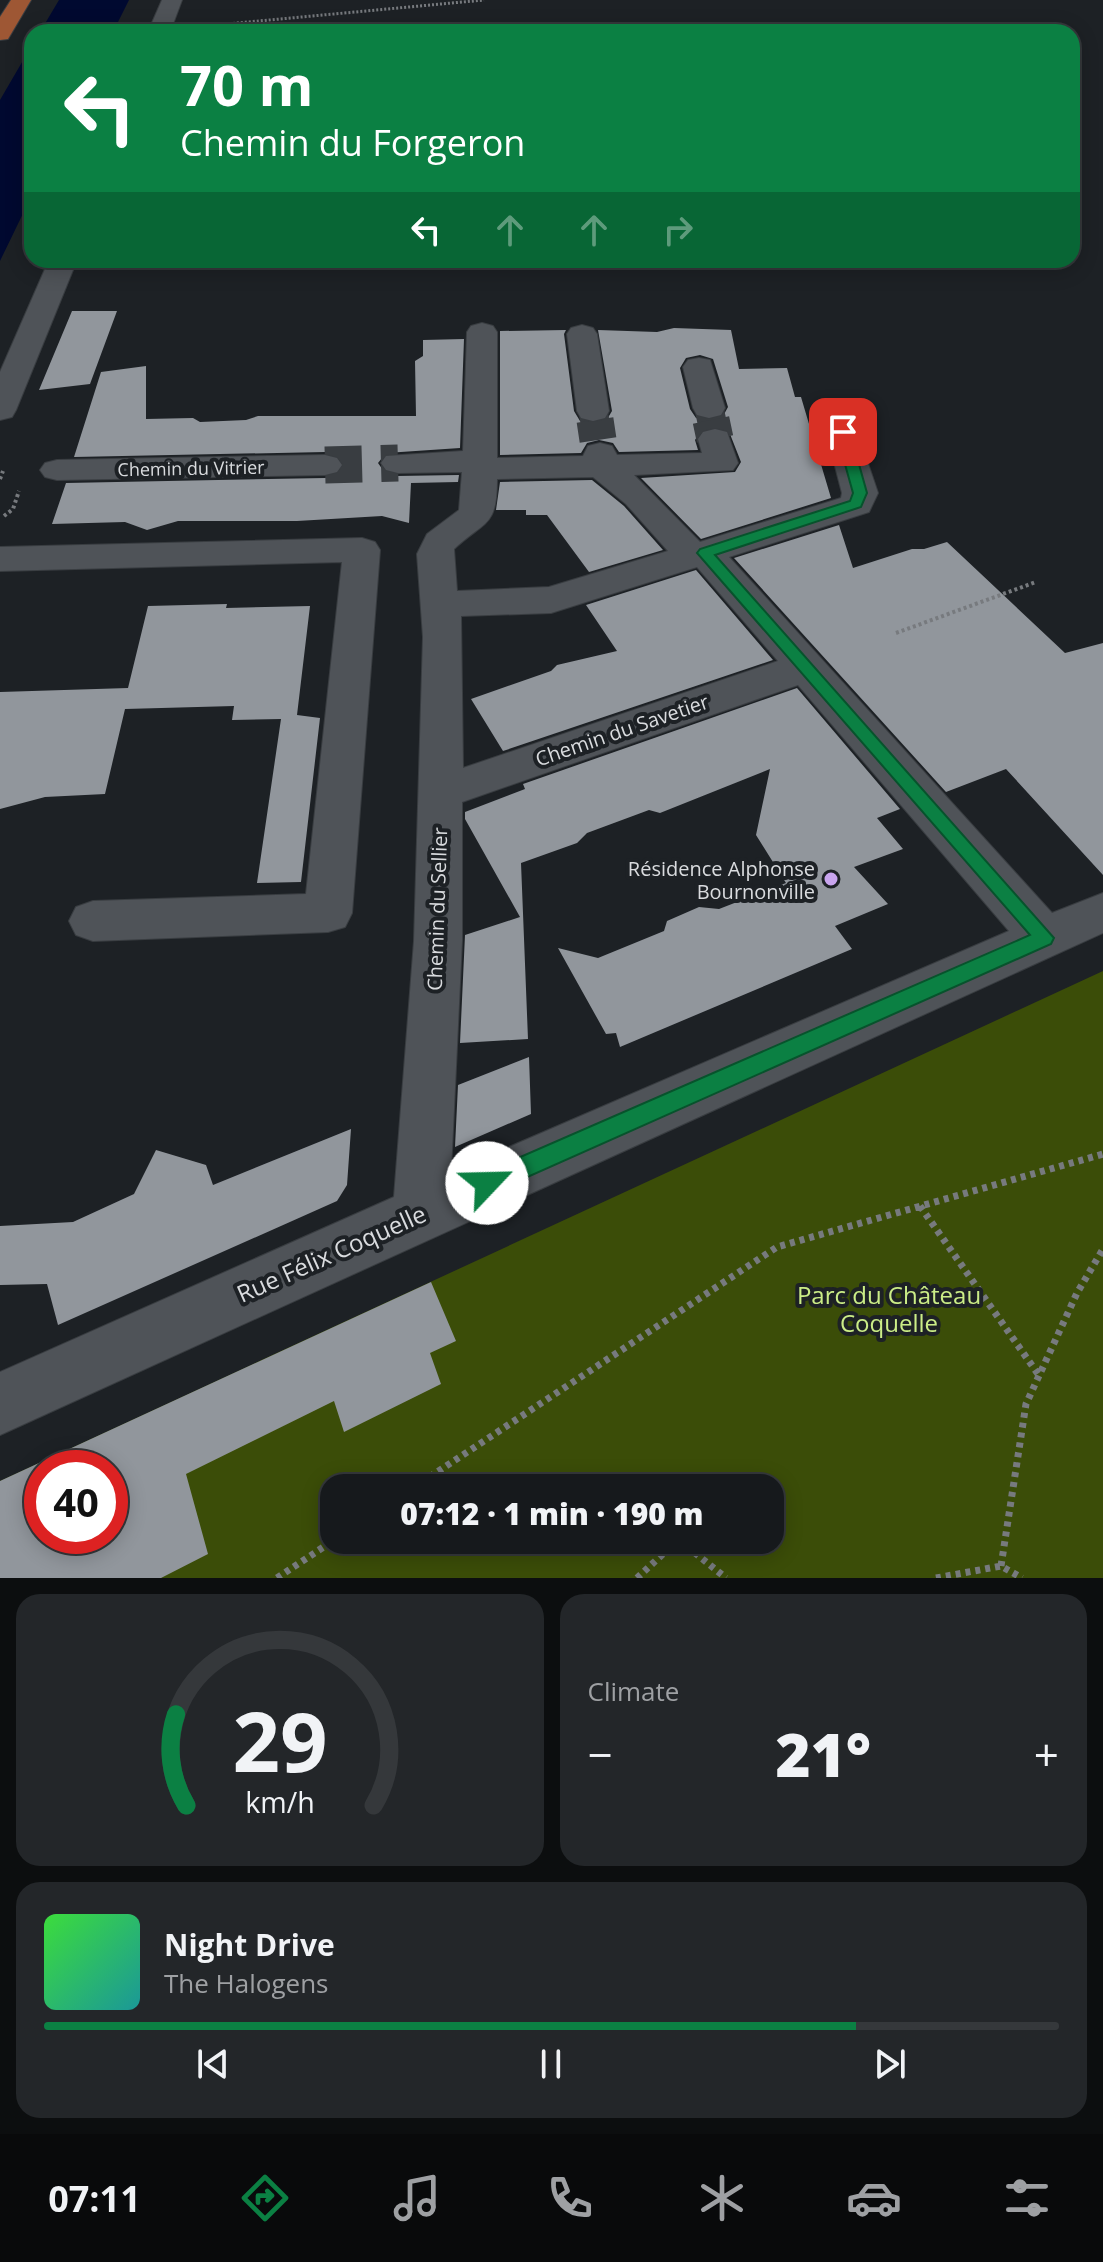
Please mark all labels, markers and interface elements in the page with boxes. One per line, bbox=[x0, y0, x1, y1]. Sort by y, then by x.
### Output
text: 70 m bbox=[180, 46, 314, 122]
icon: left bbox=[48, 56, 152, 160]
text: Chemin du Forgeron bbox=[180, 118, 525, 167]
icon: left bbox=[404, 208, 448, 252]
icon: ahead bbox=[488, 208, 532, 252]
icon: ahead bbox=[572, 208, 616, 252]
icon: right bbox=[656, 208, 700, 252]
pin bbox=[809, 398, 877, 466]
icon: arrive bbox=[821, 410, 865, 454]
street label: Chemin du Vitrier bbox=[117, 455, 265, 481]
street label: Chemin du Savetier bbox=[532, 688, 712, 772]
street label: Chemin du Sellier bbox=[421, 827, 453, 991]
place label: Résidence Alphonse Bournonville bbox=[628, 855, 815, 905]
marker: Résidence Alphonse Bournonville bbox=[822, 870, 840, 888]
position arrow bbox=[445, 1141, 529, 1225]
street label: Rue Félix Coquelle bbox=[231, 1196, 431, 1310]
park label: Parc du Château Coquelle bbox=[797, 1278, 981, 1339]
speed limit sign: 40 bbox=[24, 1450, 128, 1554]
text: 07:12 · 1 min · 190 m bbox=[400, 1493, 704, 1534]
text: Climate bbox=[588, 1673, 679, 1709]
text: 29 bbox=[232, 1683, 327, 1796]
text: 21° bbox=[775, 1713, 871, 1795]
text: − bbox=[588, 1724, 613, 1784]
text: + bbox=[1034, 1724, 1059, 1784]
text: km/h bbox=[245, 1782, 314, 1821]
text: Night Drive bbox=[164, 1924, 335, 1965]
text: The Halogens bbox=[164, 1965, 329, 2001]
icon: previous bbox=[191, 2042, 235, 2086]
icon: pause bbox=[529, 2042, 573, 2086]
icon: next bbox=[868, 2042, 912, 2086]
icon: directions bbox=[237, 2170, 293, 2226]
icon: music bbox=[389, 2170, 445, 2226]
icon: phone bbox=[542, 2170, 598, 2226]
icon: climate bbox=[694, 2170, 750, 2226]
icon: car bbox=[846, 2170, 902, 2226]
icon: filters bbox=[999, 2170, 1055, 2226]
text: 07:11 bbox=[48, 2174, 141, 2223]

